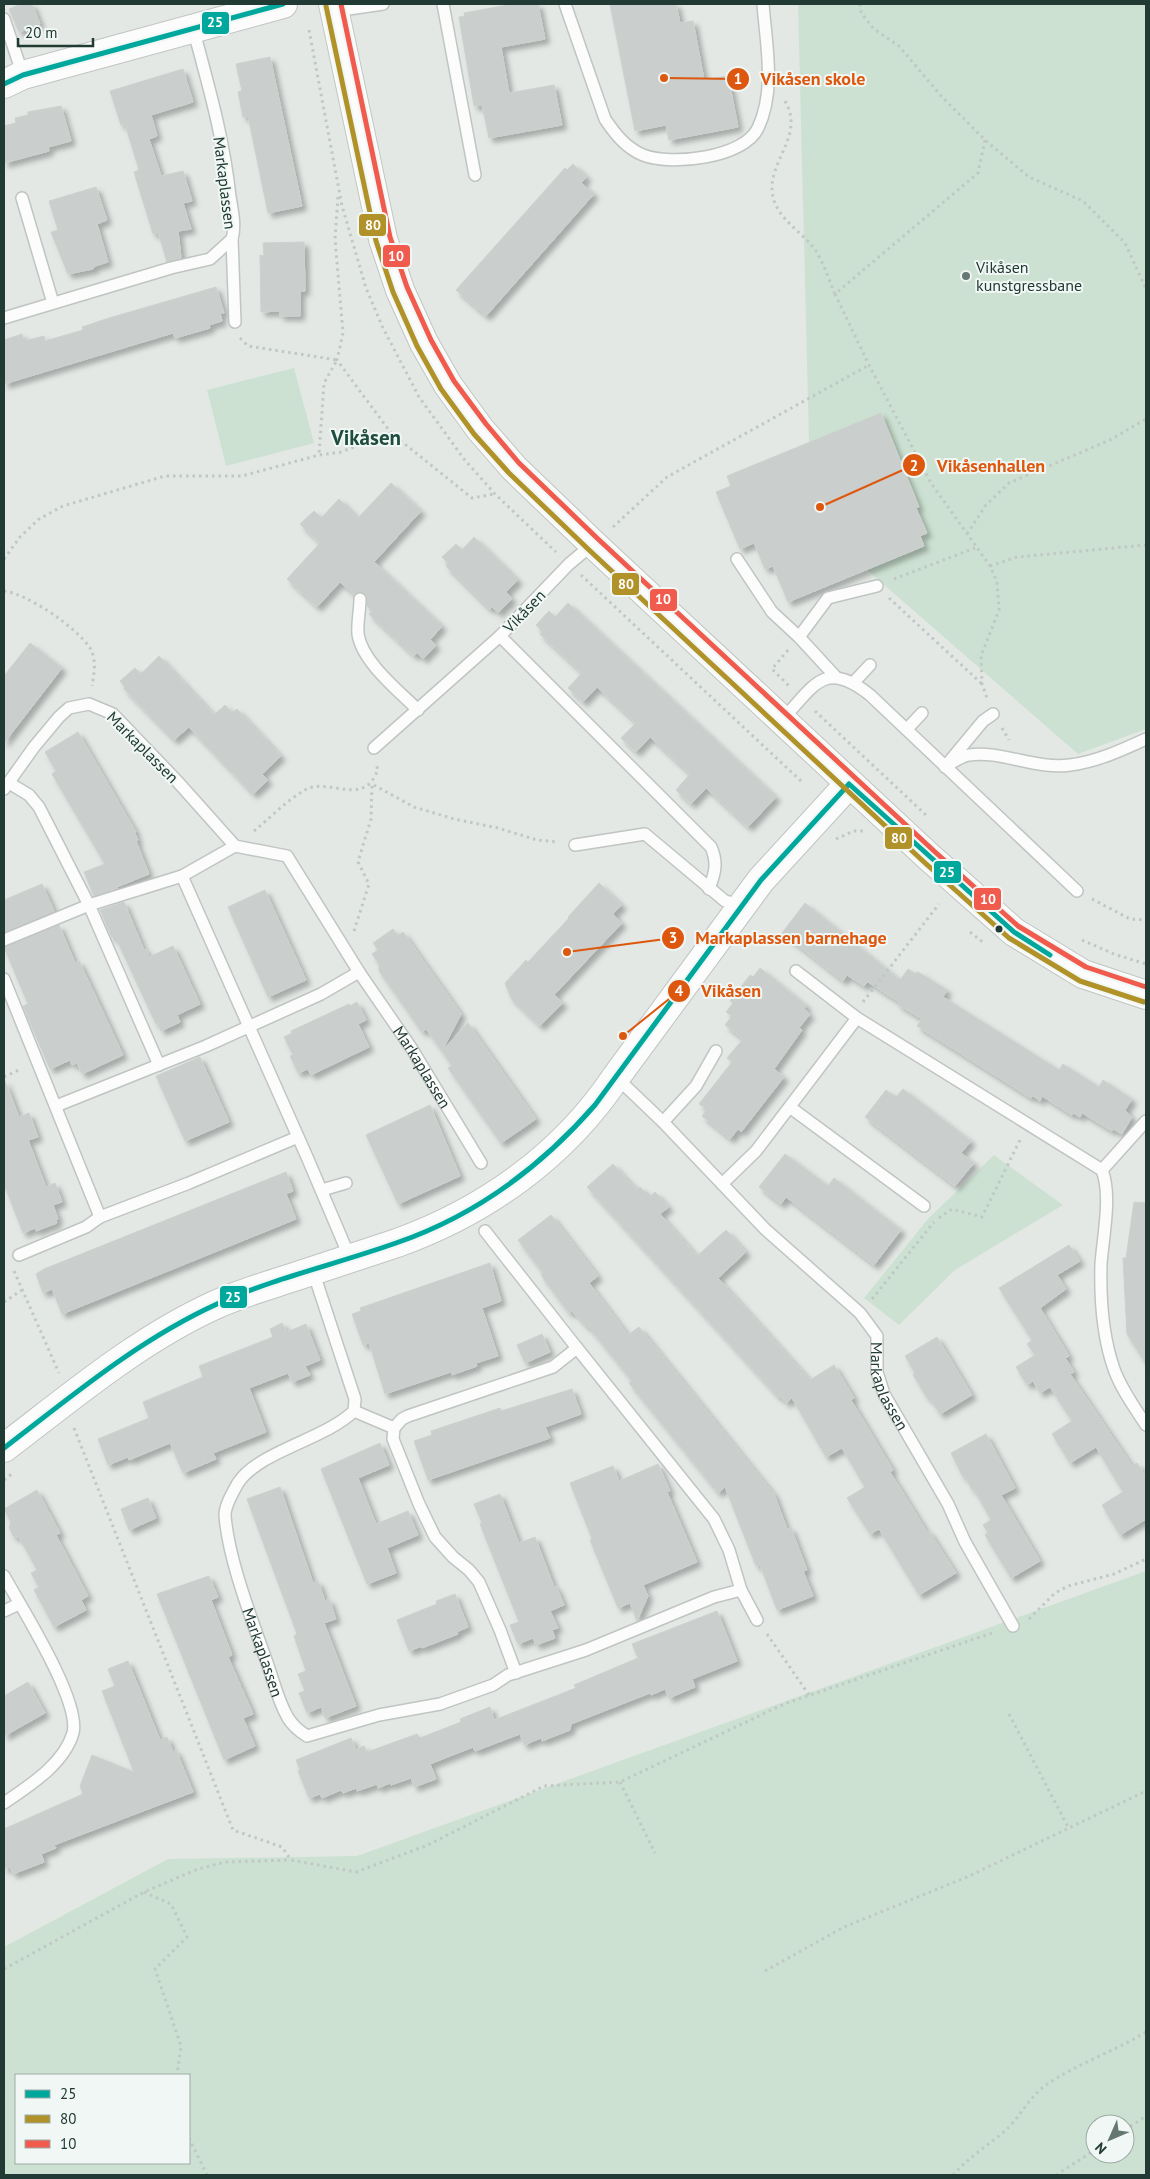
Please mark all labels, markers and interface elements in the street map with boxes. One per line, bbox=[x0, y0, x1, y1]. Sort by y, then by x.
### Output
line badge: 25 bbox=[201, 11, 230, 35]
text: 25 bbox=[207, 13, 223, 31]
scale bar bbox=[18, 15, 92, 47]
text: 20 m bbox=[25, 23, 58, 42]
callout: Vikåsen skole bbox=[726, 62, 875, 95]
text: Vikåsen skole bbox=[760, 67, 865, 90]
text: 1 bbox=[734, 69, 742, 88]
street label: Markaplassen bbox=[209, 136, 241, 230]
line badge: 80 bbox=[358, 213, 387, 237]
text: 80 bbox=[365, 216, 381, 234]
line badge: 10 bbox=[382, 244, 411, 268]
text: 10 bbox=[388, 247, 404, 265]
place label: Vikåsen kunstgressbane bbox=[975, 257, 1082, 295]
marker: Vikåsen kunstgressbane bbox=[960, 270, 972, 282]
district label: Vikåsen bbox=[330, 424, 401, 451]
callout: Vikåsenhallen bbox=[902, 449, 1055, 482]
text: Vikåsenhallen bbox=[936, 454, 1045, 477]
text: 2 bbox=[910, 456, 918, 475]
line badge: 80 bbox=[611, 572, 640, 596]
text: 80 bbox=[618, 575, 634, 593]
street label: Vikåsen bbox=[498, 585, 549, 638]
line badge: 10 bbox=[649, 588, 678, 612]
text: 10 bbox=[655, 590, 671, 608]
street label: Markaplassen bbox=[103, 707, 183, 787]
line badge: 80 bbox=[884, 826, 913, 850]
text: 80 bbox=[891, 829, 907, 847]
line badge: 25 bbox=[933, 860, 962, 884]
text: 25 bbox=[939, 863, 955, 881]
line badge: 10 bbox=[973, 887, 1002, 911]
text: 10 bbox=[980, 890, 996, 908]
callout: Markaplassen barnehage bbox=[661, 921, 897, 954]
unlabelled marker bbox=[994, 924, 1004, 934]
text: Markaplassen barnehage bbox=[695, 926, 887, 949]
text: 3 bbox=[669, 928, 677, 947]
callout: Vikåsen bbox=[666, 975, 771, 1008]
text: Vikåsen bbox=[700, 979, 761, 1002]
text: 4 bbox=[675, 981, 684, 1000]
street label: Markaplassen bbox=[389, 1022, 455, 1112]
line badge: 25 bbox=[219, 1285, 248, 1309]
text: 25 bbox=[225, 1288, 241, 1306]
street label: Markaplassen bbox=[867, 1342, 913, 1434]
street label: Markaplassen bbox=[238, 1605, 288, 1700]
legend bbox=[15, 2074, 190, 2164]
text: 25 bbox=[60, 2084, 76, 2103]
text: 80 bbox=[60, 2109, 76, 2128]
north arrow bbox=[1085, 2114, 1135, 2164]
text: 10 bbox=[60, 2134, 76, 2153]
text: N bbox=[1091, 2139, 1110, 2158]

